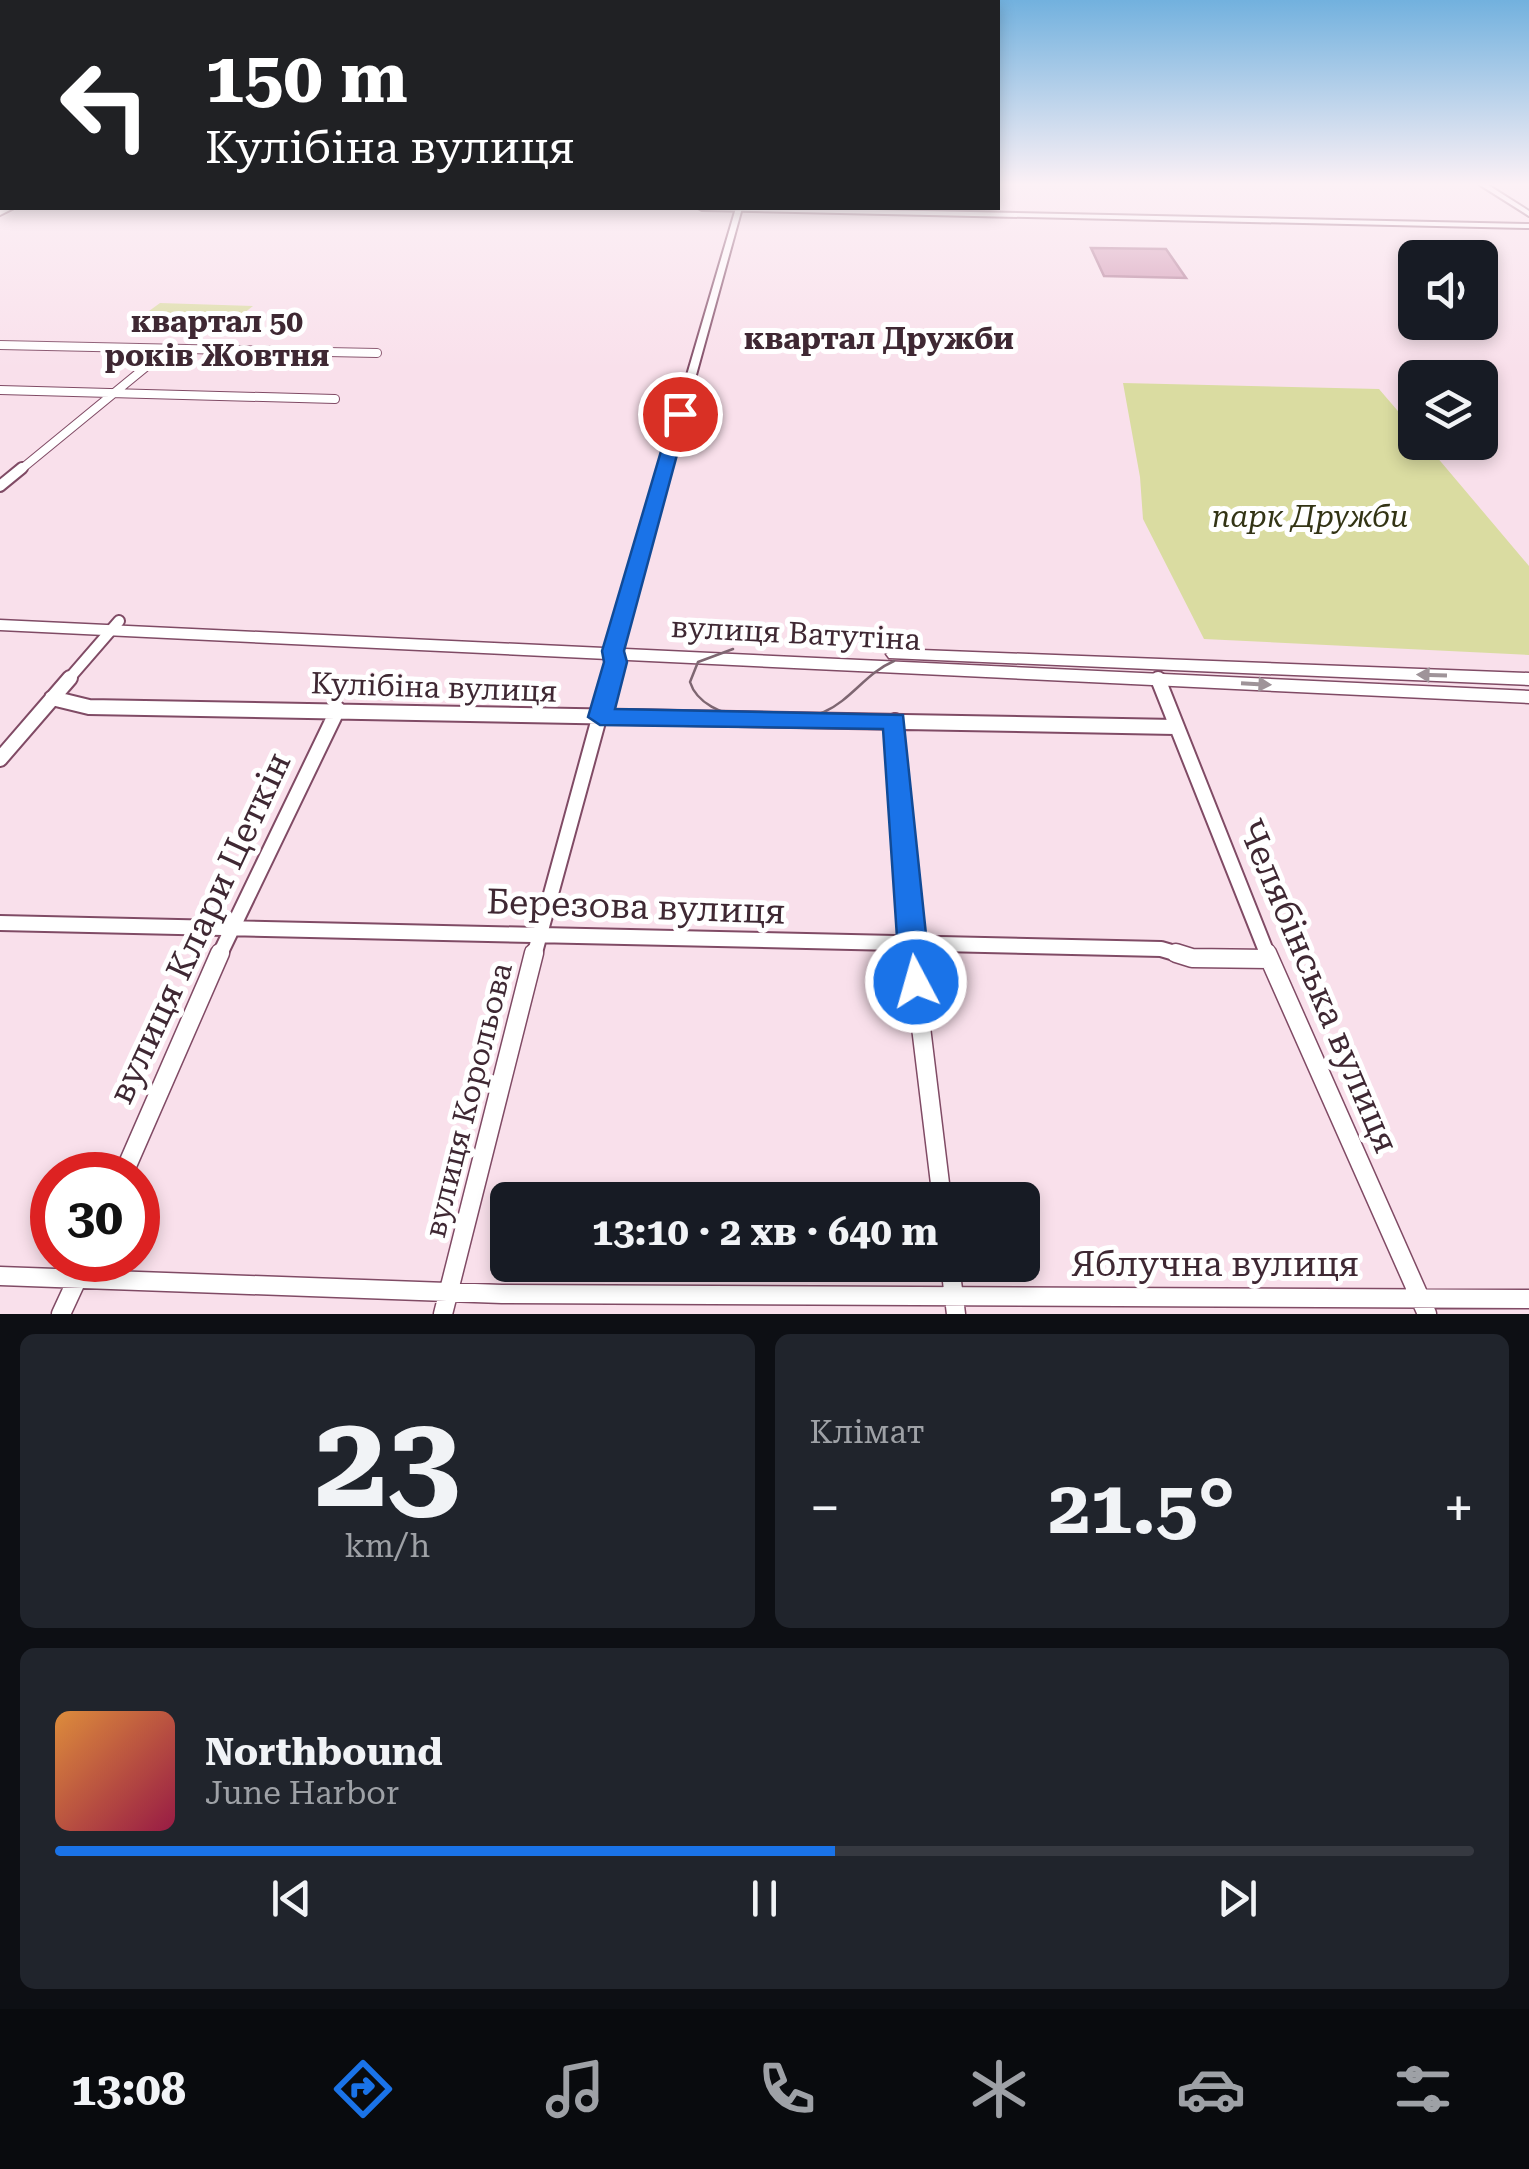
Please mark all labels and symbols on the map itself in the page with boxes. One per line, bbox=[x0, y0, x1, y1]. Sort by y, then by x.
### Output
district label: квартал 50 років Жовтня bbox=[105, 304, 329, 373]
district label: квартал Дружби bbox=[744, 321, 1014, 356]
pin bbox=[638, 372, 723, 457]
park label: парк Дружби bbox=[1212, 499, 1408, 534]
street label: вулиця Ватутіна bbox=[670, 609, 922, 657]
street label: Кулібіна вулиця bbox=[310, 665, 558, 709]
one-way arrow bbox=[1415, 666, 1447, 682]
one-way arrow bbox=[1240, 676, 1272, 692]
street label: вулиця Клари Цеткін bbox=[101, 746, 299, 1110]
street label: Челябінська вулиця bbox=[1229, 813, 1407, 1159]
street label: Березова вулиця bbox=[486, 881, 786, 933]
position arrow bbox=[864, 930, 968, 1034]
street label: вулиця Корольова bbox=[417, 959, 519, 1241]
speed limit sign: 30 bbox=[30, 1152, 160, 1282]
street label: Яблучна вулиця bbox=[1071, 1244, 1359, 1285]

